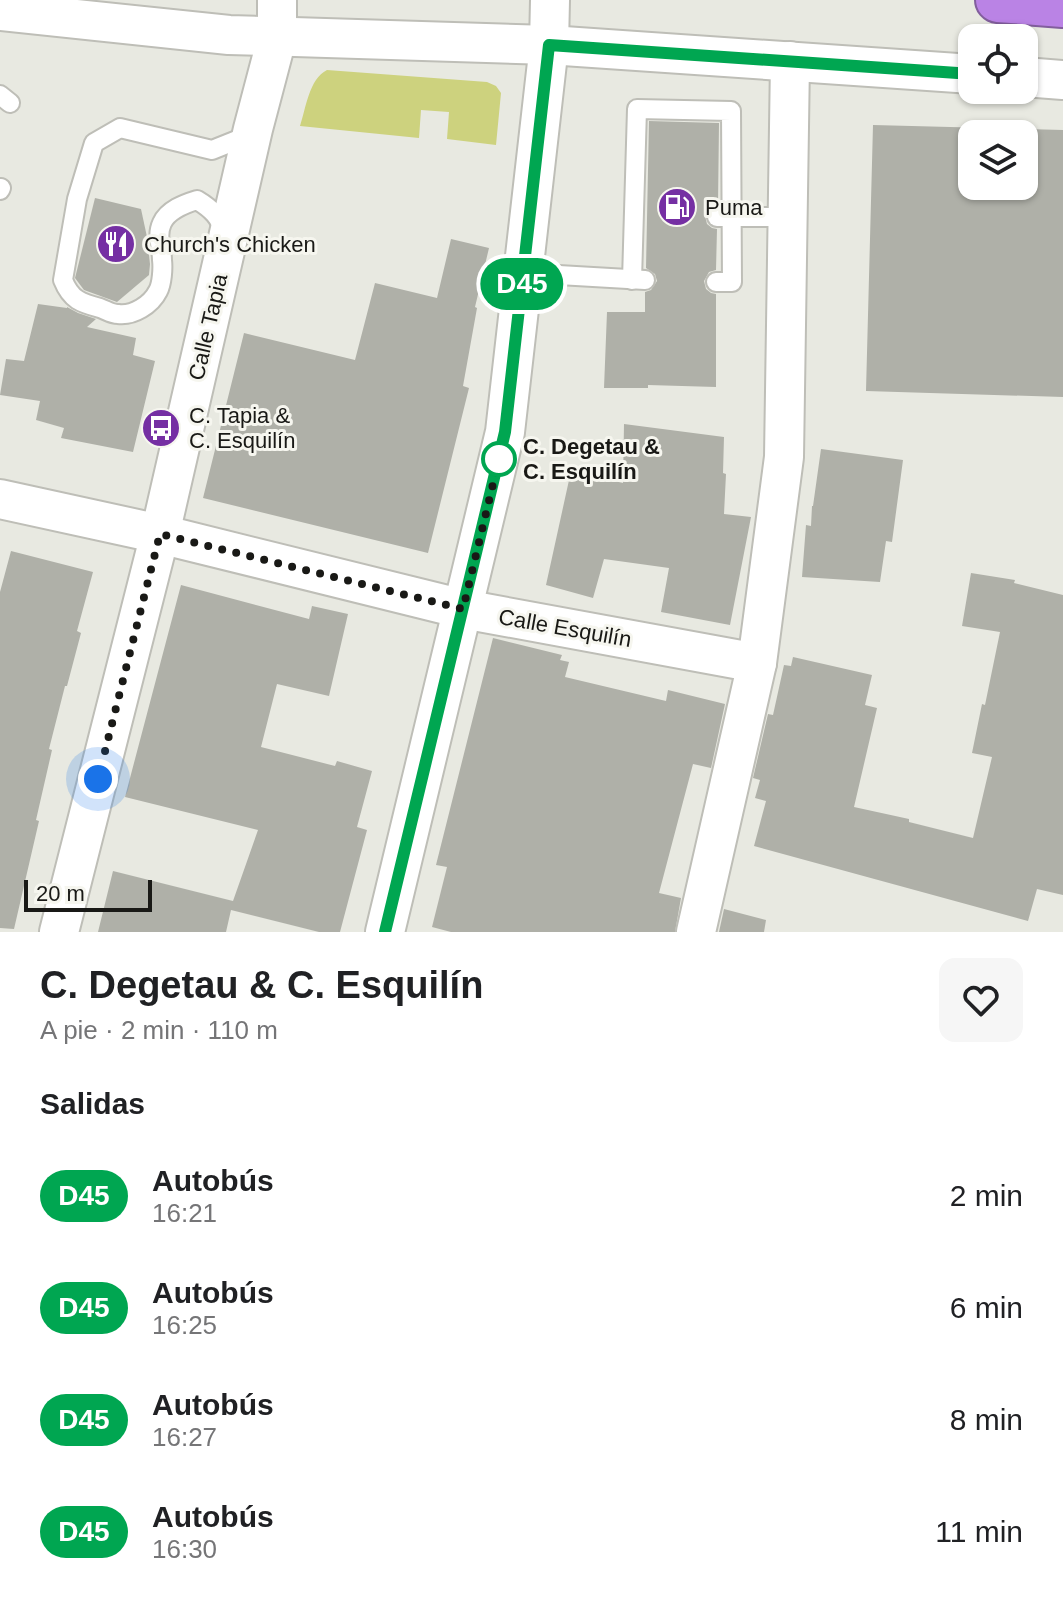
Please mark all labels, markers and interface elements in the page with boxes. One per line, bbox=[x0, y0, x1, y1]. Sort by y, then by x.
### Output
map controls bbox=[958, 24, 1038, 200]
button: locate bbox=[958, 24, 1038, 104]
button: layers bbox=[958, 120, 1038, 200]
fuel station icon: Puma bbox=[656, 186, 698, 228]
place label: Puma bbox=[705, 195, 763, 220]
restaurant icon: Church's Chicken bbox=[95, 223, 137, 265]
place label: Church's Chicken bbox=[144, 232, 316, 257]
line badge: D45 bbox=[476, 258, 568, 310]
text: D45 bbox=[496, 268, 548, 299]
street label: Calle Tapia bbox=[184, 271, 233, 383]
place label: C. Tapia & C. Esquilín bbox=[189, 403, 295, 453]
bus stop icon: C. Tapia & C. Esquilín bbox=[140, 407, 182, 449]
place label: C. Degetau & C. Esquilín bbox=[523, 434, 660, 484]
marker: C. Degetau & C. Esquilín bbox=[482, 442, 516, 476]
street label: Calle Esquilín bbox=[497, 604, 633, 652]
your location bbox=[78, 759, 118, 799]
scale bar bbox=[24, 876, 152, 912]
text: 20 m bbox=[36, 881, 85, 906]
button: heart bbox=[939, 958, 1023, 1042]
text: C. Degetau & C. Esquilín bbox=[40, 964, 483, 1006]
text: A pie · 2 min · 110 m bbox=[40, 1015, 278, 1045]
text: Salidas bbox=[40, 1087, 145, 1120]
text: Autobús bbox=[152, 1164, 274, 1197]
text: 2 min bbox=[950, 1179, 1023, 1212]
text: D45 bbox=[58, 1180, 110, 1211]
text: 16:21 bbox=[152, 1198, 217, 1228]
text: Autobús bbox=[152, 1276, 274, 1309]
text: 6 min bbox=[950, 1291, 1023, 1324]
text: D45 bbox=[58, 1292, 110, 1323]
text: 16:25 bbox=[152, 1310, 217, 1340]
text: Autobús bbox=[152, 1388, 274, 1421]
text: 8 min bbox=[950, 1403, 1023, 1436]
text: D45 bbox=[58, 1404, 110, 1435]
text: 16:27 bbox=[152, 1422, 217, 1452]
text: Autobús bbox=[152, 1500, 274, 1533]
text: 11 min bbox=[935, 1515, 1023, 1548]
text: D45 bbox=[58, 1516, 110, 1547]
text: 16:30 bbox=[152, 1534, 217, 1564]

